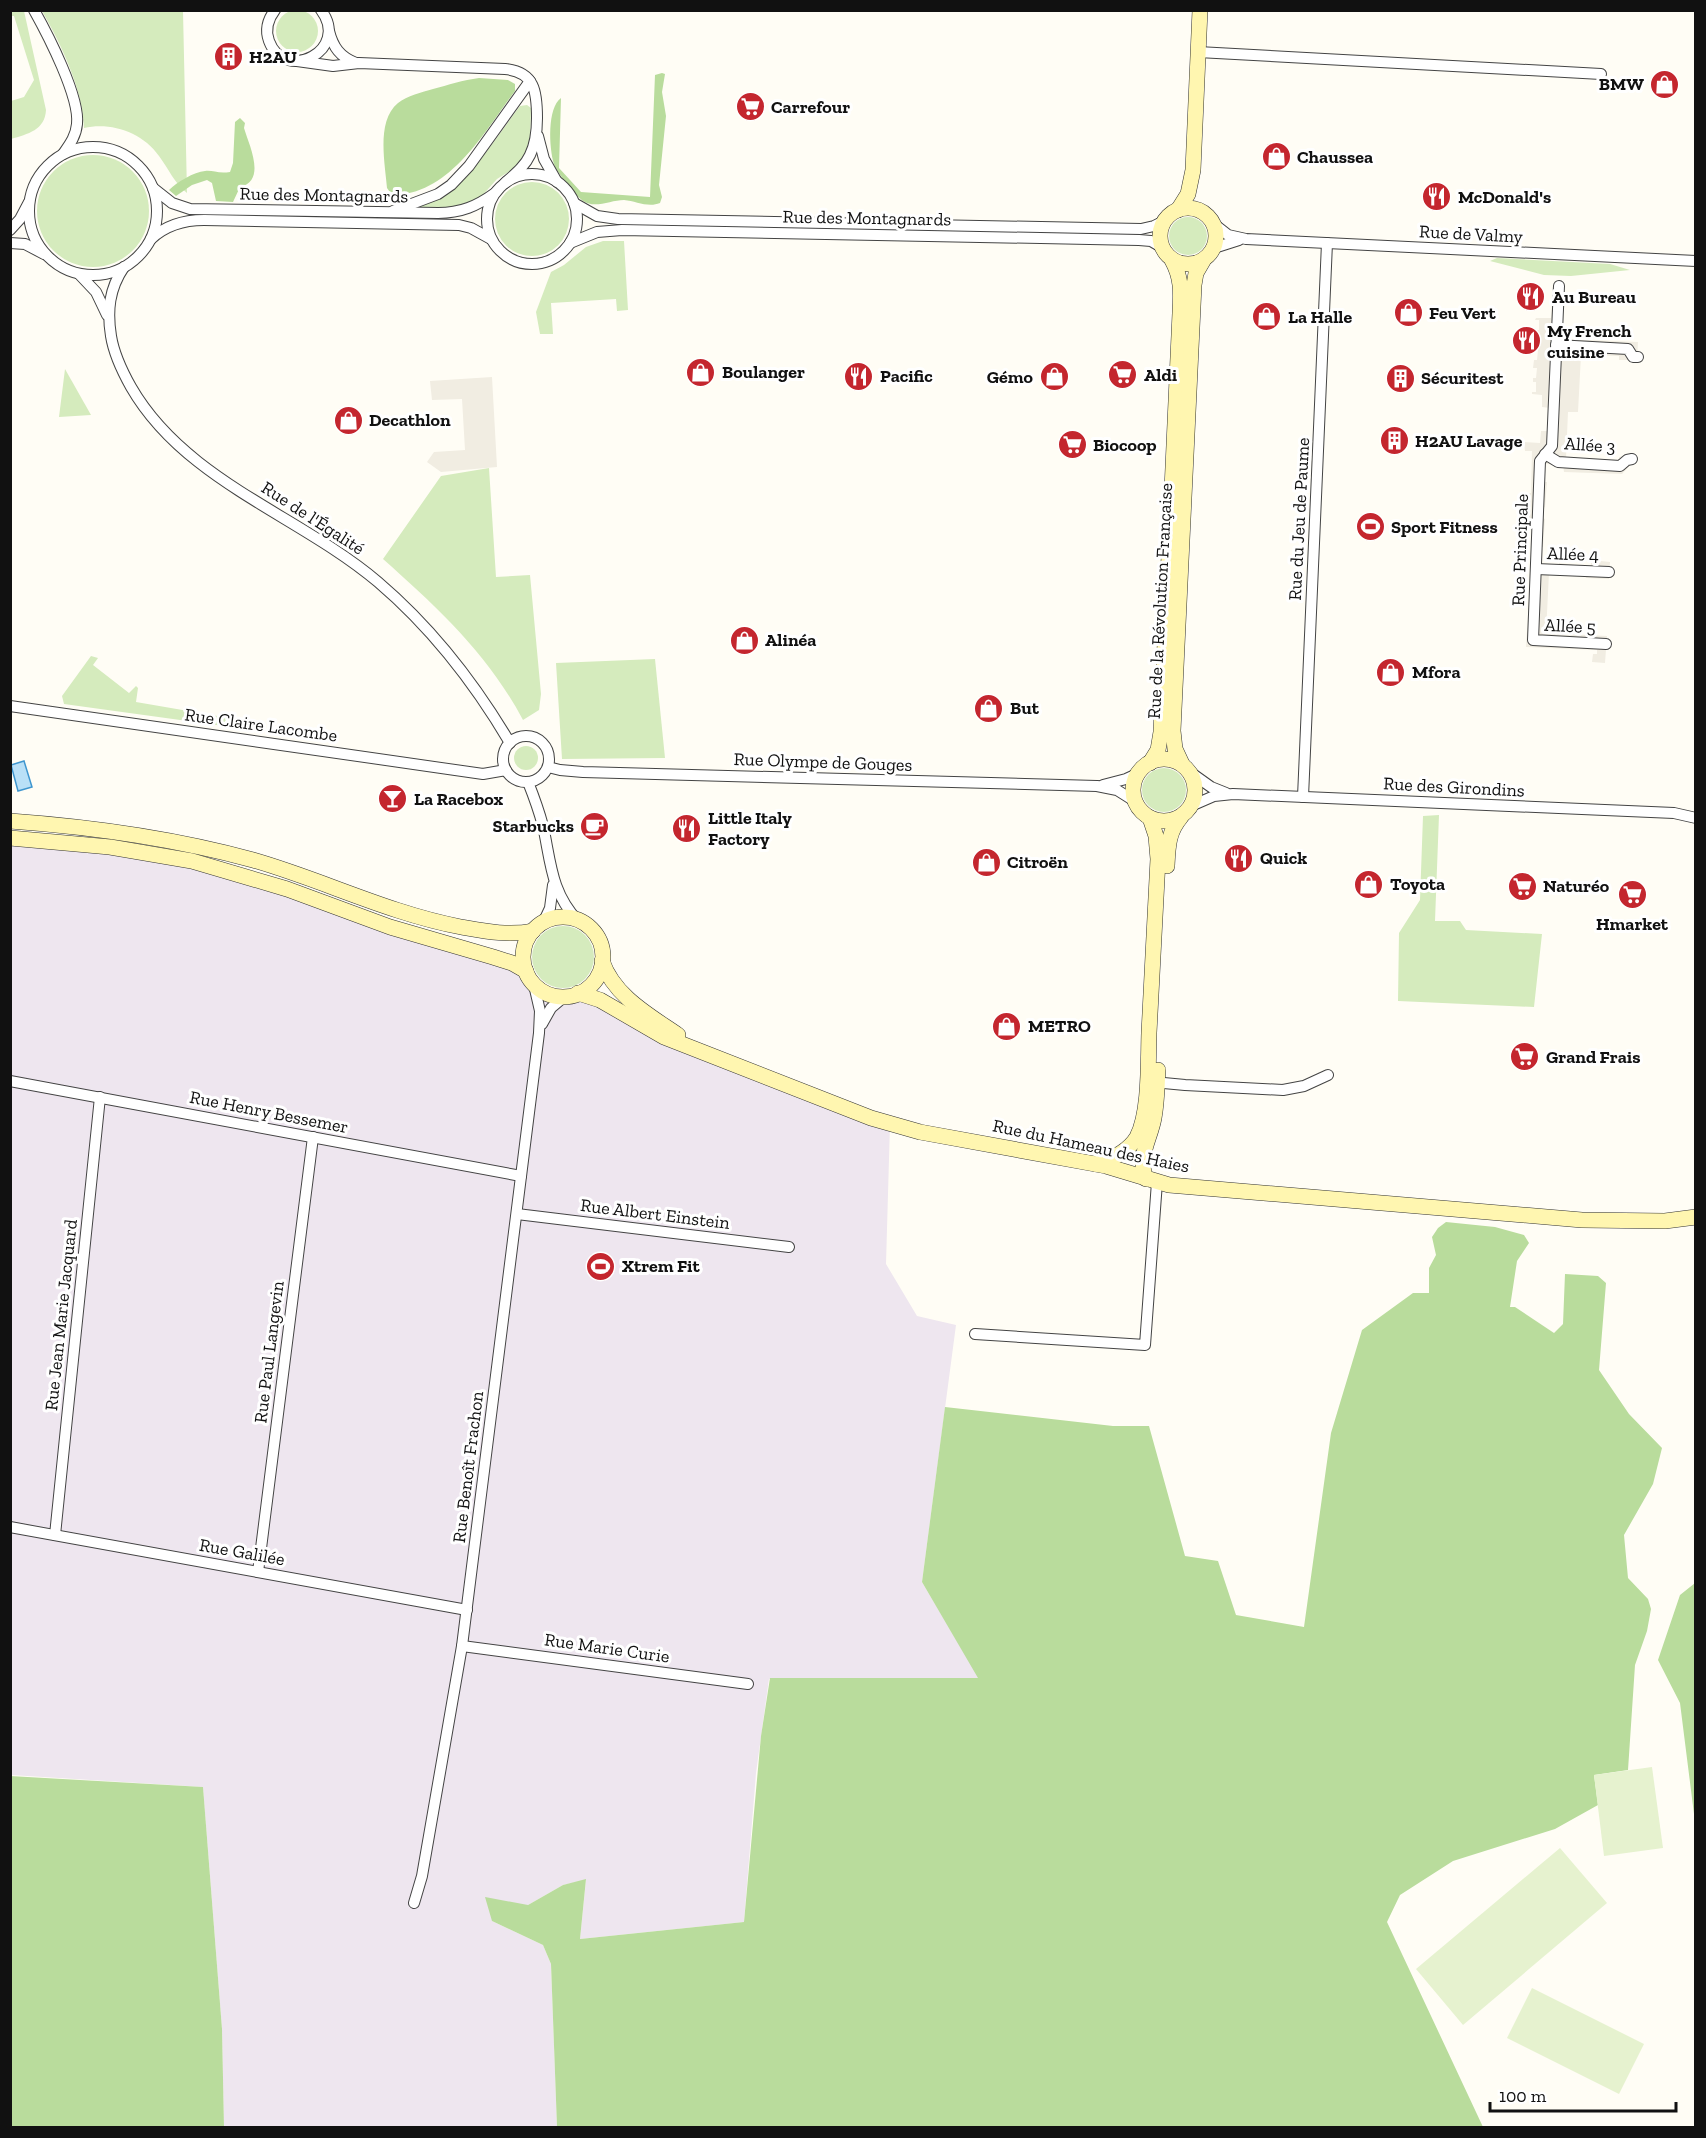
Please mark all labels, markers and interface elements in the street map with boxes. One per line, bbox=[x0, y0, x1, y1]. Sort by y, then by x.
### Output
building icon: H2AU bbox=[212, 41, 244, 73]
place label: H2AU bbox=[249, 46, 297, 68]
shop icon: BMW bbox=[1649, 68, 1681, 100]
place label: BMW bbox=[1599, 73, 1644, 95]
supermarket icon: Carrefour bbox=[734, 91, 766, 123]
place label: Carrefour bbox=[771, 96, 850, 118]
shop icon: Chaussea bbox=[1260, 141, 1292, 173]
place label: Chaussea bbox=[1297, 146, 1373, 168]
restaurant icon: McDonald's bbox=[1421, 181, 1453, 213]
street label: Rue des Montagnards bbox=[239, 183, 409, 207]
place label: McDonald's bbox=[1458, 186, 1551, 208]
street label: Rue des Montagnards bbox=[782, 206, 952, 230]
street label: Rue de Valmy bbox=[1419, 220, 1524, 248]
restaurant icon: Au Bureau bbox=[1515, 281, 1547, 313]
place label: Au Bureau bbox=[1552, 286, 1636, 308]
shop icon: Feu Vert bbox=[1392, 297, 1424, 329]
shop icon: La Halle bbox=[1251, 301, 1283, 333]
place label: Feu Vert bbox=[1429, 302, 1496, 324]
place label: La Halle bbox=[1288, 306, 1352, 328]
place label: My French cuisine bbox=[1547, 320, 1632, 363]
restaurant icon: My French cuisine bbox=[1510, 325, 1542, 357]
shop icon: Boulanger bbox=[685, 356, 717, 388]
supermarket icon: Aldi bbox=[1107, 359, 1139, 391]
restaurant icon: Pacific bbox=[843, 360, 875, 392]
place label: Boulanger bbox=[722, 361, 805, 383]
shop icon: Gémo bbox=[1038, 361, 1070, 393]
building icon: Sécuritest bbox=[1384, 362, 1416, 394]
place label: Aldi bbox=[1144, 364, 1178, 386]
place label: Pacific bbox=[880, 365, 933, 387]
place label: Gémo bbox=[987, 366, 1034, 388]
place label: Sécuritest bbox=[1421, 367, 1504, 389]
shop icon: Decathlon bbox=[332, 404, 364, 436]
place label: Decathlon bbox=[369, 409, 451, 431]
building icon: H2AU Lavage bbox=[1378, 425, 1410, 457]
supermarket icon: Biocoop bbox=[1056, 429, 1088, 461]
place label: H2AU Lavage bbox=[1415, 430, 1523, 452]
street label: Allée 3 bbox=[1564, 432, 1616, 458]
place label: Biocoop bbox=[1093, 434, 1157, 456]
street label: Rue du Jeu de Paume bbox=[1284, 437, 1314, 601]
street label: Rue de l'Égalité bbox=[257, 477, 369, 559]
street label: Rue de la Révolution Française bbox=[1143, 483, 1177, 719]
street label: Rue Principale bbox=[1507, 494, 1533, 606]
sports icon: Sport Fitness bbox=[1354, 511, 1386, 543]
place label: Sport Fitness bbox=[1391, 516, 1498, 538]
street label: Allée 4 bbox=[1547, 542, 1600, 566]
street label: Allée 5 bbox=[1544, 614, 1596, 638]
shop icon: Alinéa bbox=[728, 624, 760, 656]
place label: Alinéa bbox=[765, 629, 816, 651]
shop icon: Mfora bbox=[1375, 656, 1407, 688]
place label: Mfora bbox=[1412, 661, 1461, 683]
shop icon: But bbox=[973, 692, 1005, 724]
place label: But bbox=[1010, 697, 1040, 719]
street label: Rue Claire Lacombe bbox=[183, 703, 339, 747]
street label: Rue Olympe de Gouges bbox=[733, 748, 913, 776]
street label: Rue des Girondins bbox=[1383, 772, 1525, 802]
bar icon: La Racebox bbox=[377, 783, 409, 815]
place label: La Racebox bbox=[414, 788, 503, 810]
place label: Little Italy Factory bbox=[708, 807, 792, 850]
cafe icon: Starbucks bbox=[579, 810, 611, 842]
restaurant icon: Little Italy Factory bbox=[671, 812, 703, 844]
place label: Starbucks bbox=[493, 815, 574, 837]
restaurant icon: Quick bbox=[1223, 842, 1255, 874]
shop icon: Citroën bbox=[970, 846, 1002, 878]
place label: Quick bbox=[1260, 847, 1307, 869]
place label: Citroën bbox=[1007, 851, 1068, 873]
shop icon: Toyota bbox=[1353, 868, 1385, 900]
supermarket icon: Naturéo bbox=[1506, 870, 1538, 902]
place label: Toyota bbox=[1390, 873, 1445, 895]
place label: Naturéo bbox=[1543, 875, 1610, 897]
supermarket icon: Hmarket bbox=[1616, 879, 1648, 911]
place label: Hmarket bbox=[1596, 913, 1669, 935]
shop icon: METRO bbox=[991, 1010, 1023, 1042]
place label: METRO bbox=[1028, 1015, 1091, 1037]
supermarket icon: Grand Frais bbox=[1509, 1041, 1541, 1073]
place label: Grand Frais bbox=[1546, 1046, 1641, 1068]
street label: Rue Henry Bessemer bbox=[188, 1086, 350, 1138]
street label: Rue du Hameau des Haies bbox=[991, 1114, 1192, 1178]
street label: Rue Albert Einstein bbox=[579, 1194, 732, 1234]
street label: Rue Jean Marie Jacquard bbox=[40, 1218, 82, 1412]
sports icon: Xtrem Fit bbox=[585, 1250, 617, 1282]
place label: Xtrem Fit bbox=[622, 1255, 701, 1277]
street label: Rue Paul Langevin bbox=[249, 1279, 289, 1424]
street label: Rue Benoît Frachon bbox=[448, 1389, 488, 1544]
street label: Rue Galilée bbox=[198, 1534, 286, 1570]
street label: Rue Marie Curie bbox=[543, 1628, 671, 1668]
scale bar bbox=[1490, 2075, 1676, 2113]
text: 100 m bbox=[1499, 2085, 1547, 2107]

